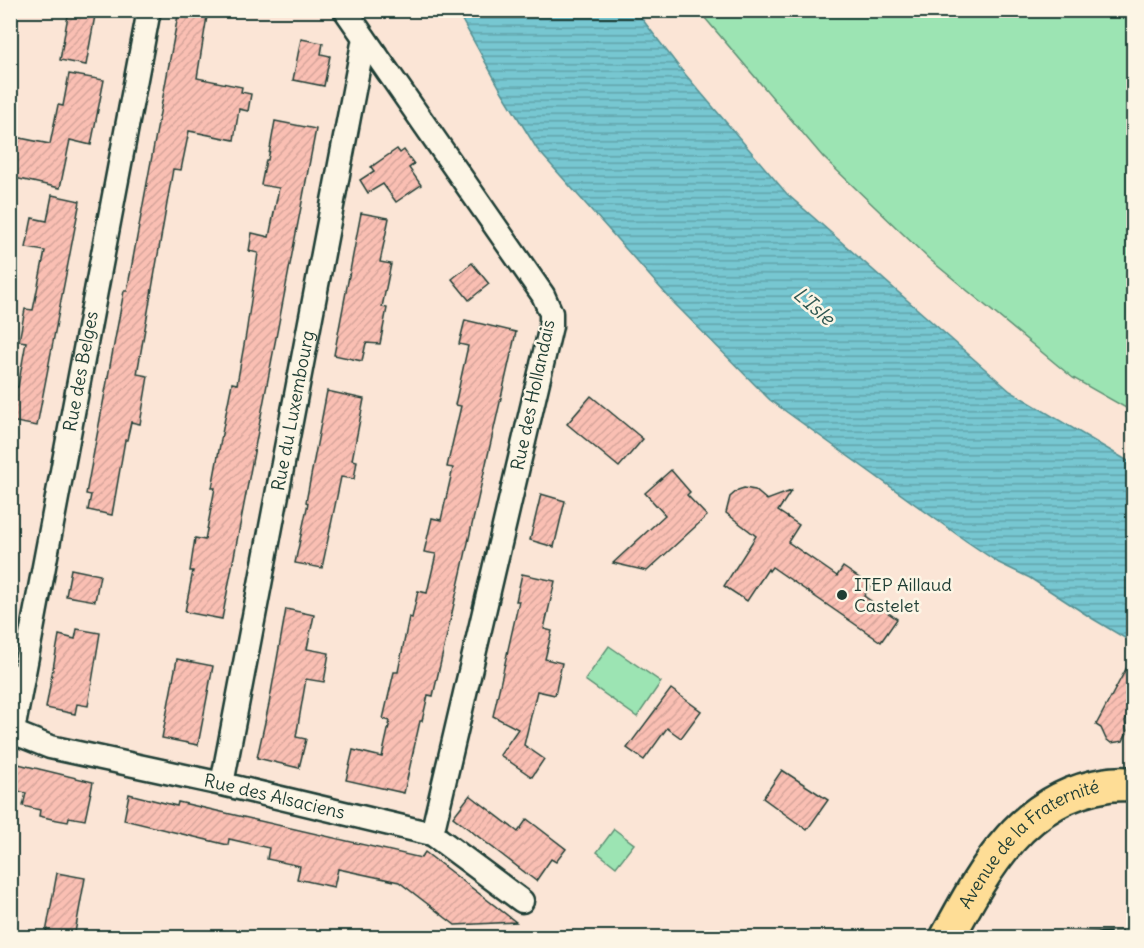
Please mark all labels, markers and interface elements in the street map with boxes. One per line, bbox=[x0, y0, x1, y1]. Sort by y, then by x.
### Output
water label: L'Isle bbox=[789, 281, 841, 331]
street label: Rue des Belges bbox=[58, 309, 103, 433]
street label: Rue des Hollandais bbox=[505, 318, 560, 472]
street label: Rue du Luxembourg bbox=[266, 328, 319, 493]
place label: ITEP Aillaud Castelet bbox=[854, 573, 952, 617]
marker: ITEP Aillaud Castelet bbox=[835, 588, 849, 602]
street label: Rue des Alsaciens bbox=[202, 768, 347, 824]
street label: Avenue de la Fraternité bbox=[953, 774, 1101, 913]

